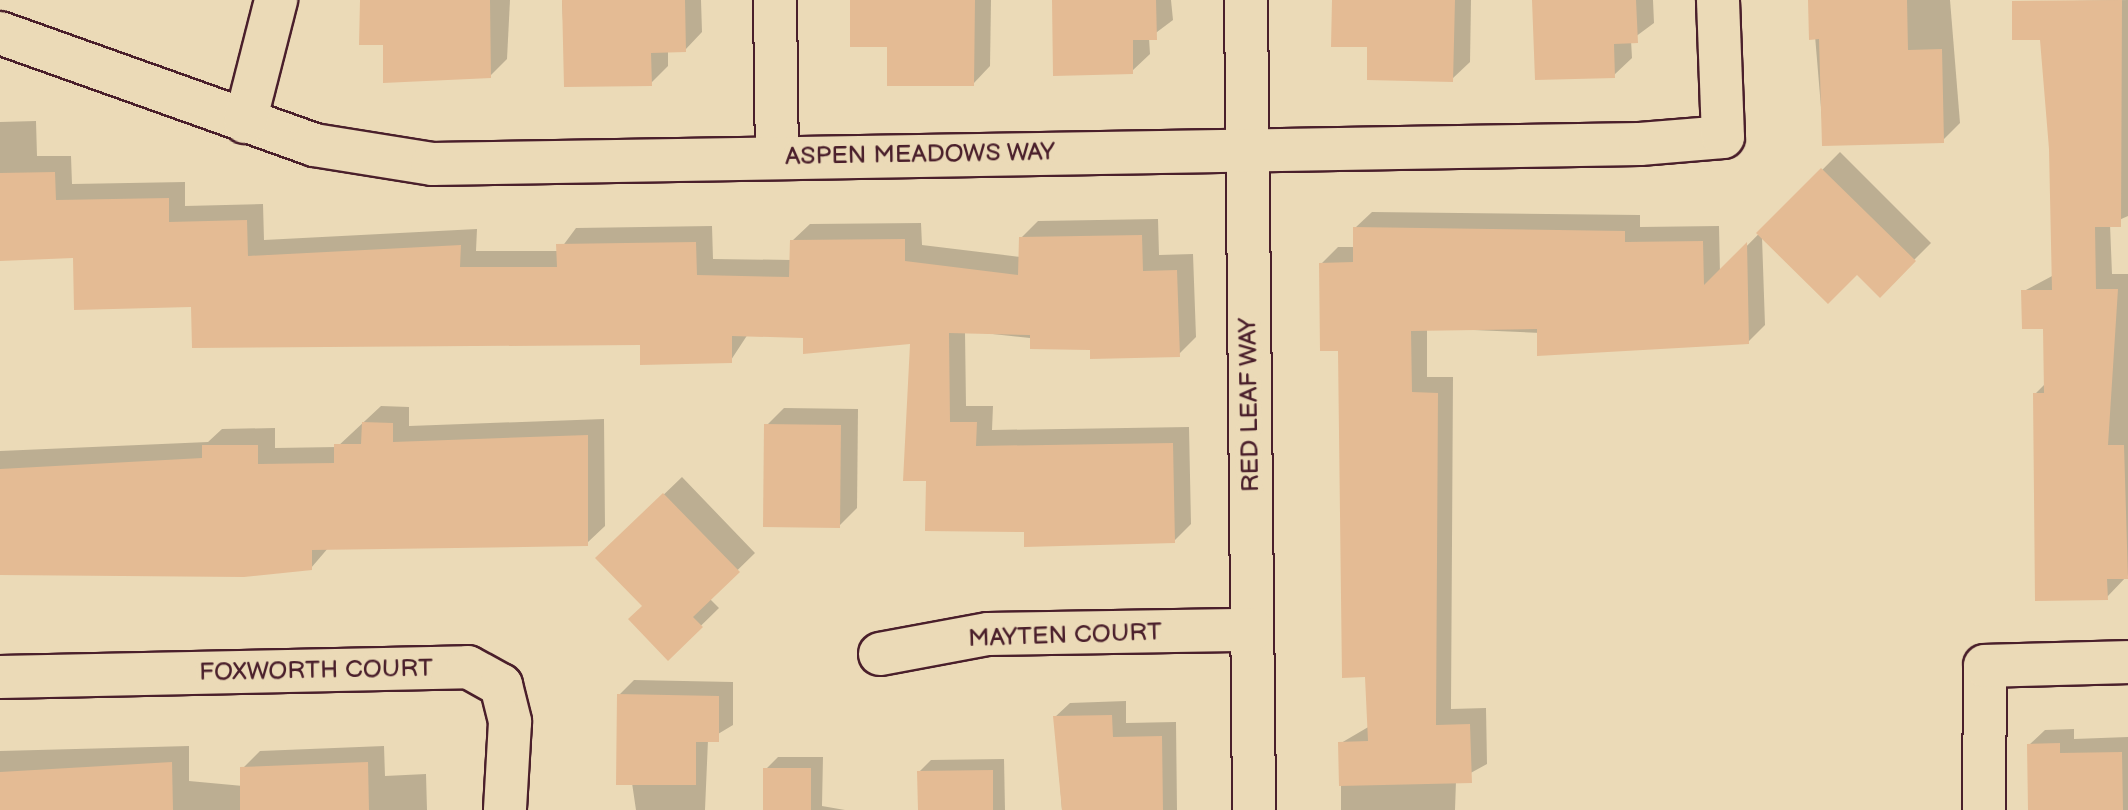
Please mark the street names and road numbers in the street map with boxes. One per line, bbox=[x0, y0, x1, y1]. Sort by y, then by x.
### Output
street label: ASPEN MEADOWS WAY bbox=[784, 138, 1056, 172]
street label: RED LEAF WAY bbox=[1233, 317, 1267, 493]
street label: MAYTEN COURT bbox=[968, 618, 1162, 654]
street label: FOXWORTH COURT bbox=[199, 654, 433, 688]

